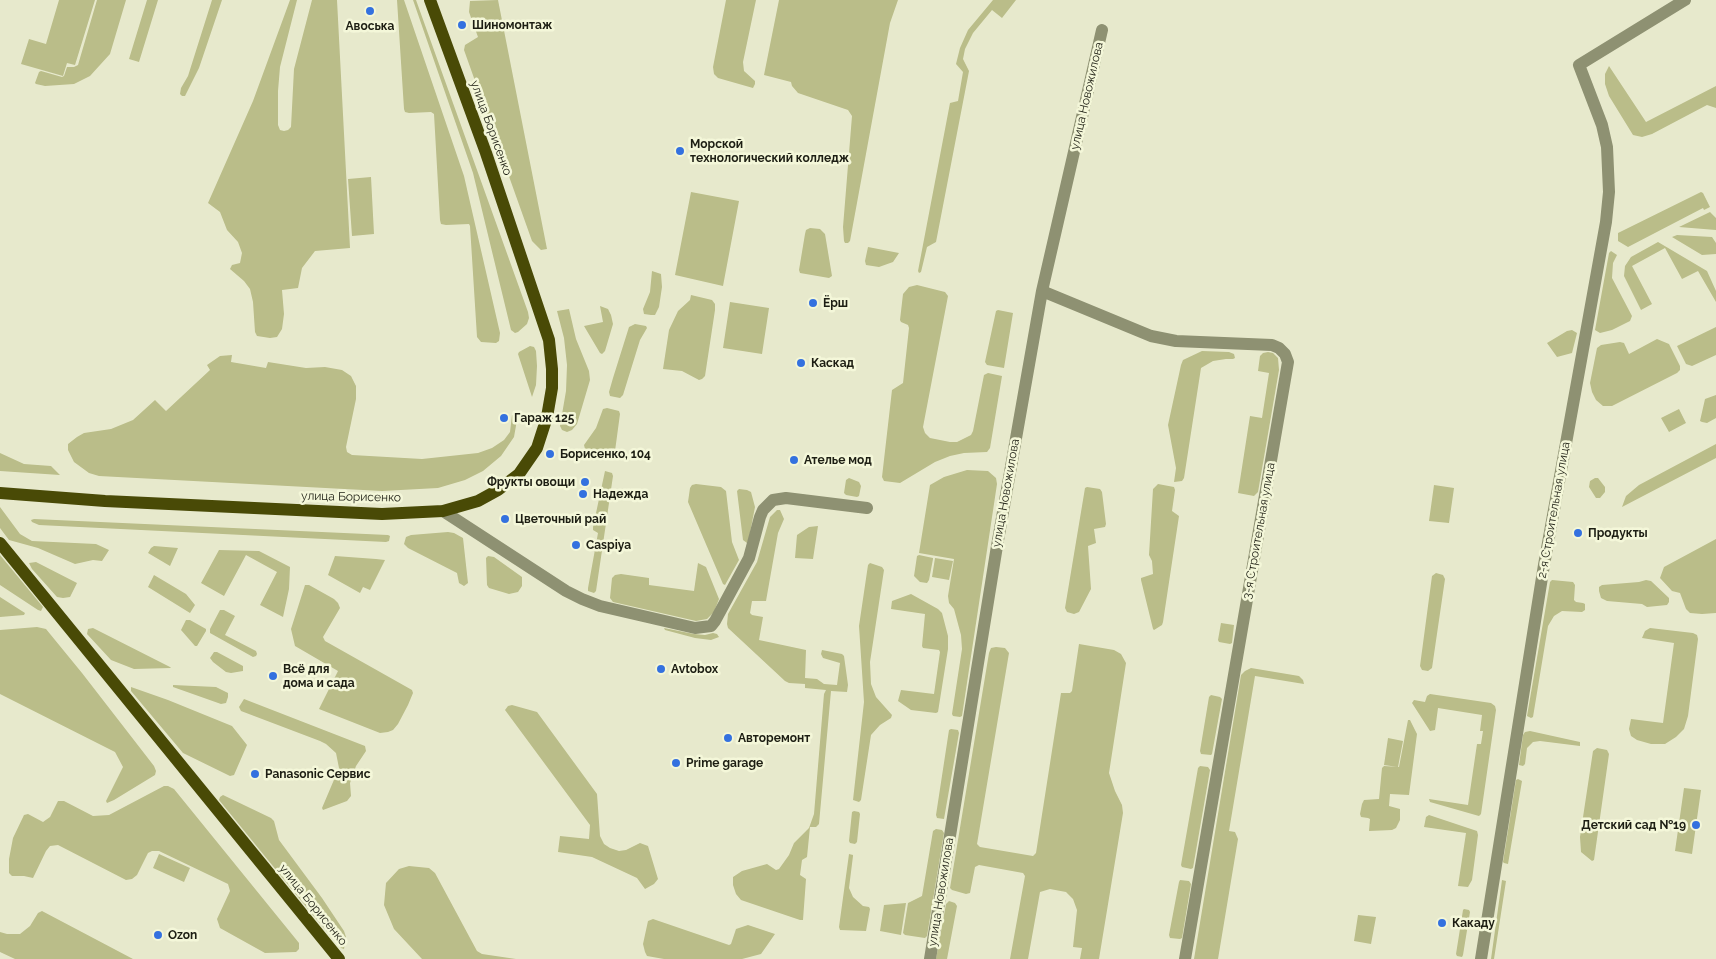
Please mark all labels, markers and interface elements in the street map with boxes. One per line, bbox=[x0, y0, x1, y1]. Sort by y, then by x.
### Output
marker: Авоська bbox=[364, 5, 376, 17]
place label: Шиномонтаж bbox=[472, 18, 552, 32]
place label: Авоська bbox=[346, 19, 394, 33]
marker: Шиномонтаж bbox=[456, 19, 468, 31]
street label: улица Новожилова bbox=[1068, 41, 1106, 151]
street label: улица Борисенко bbox=[467, 78, 515, 178]
place label: Морской технологический колледж bbox=[690, 137, 849, 165]
marker: Морской технологический колледж bbox=[674, 145, 686, 157]
place label: Ёрш bbox=[823, 296, 848, 310]
marker: Ёрш bbox=[807, 297, 819, 309]
place label: Каскад bbox=[811, 356, 854, 370]
marker: Каскад bbox=[795, 357, 807, 369]
place label: Гараж 125 bbox=[514, 411, 574, 425]
marker: Гараж 125 bbox=[498, 412, 510, 424]
street label: улица Новожилова bbox=[989, 438, 1023, 548]
street label: 2-я Строительная улица bbox=[1535, 441, 1573, 579]
place label: Борисенко, 104 bbox=[560, 447, 651, 461]
marker: Борисенко, 104 bbox=[544, 448, 556, 460]
place label: Ателье мод bbox=[804, 453, 872, 467]
marker: Ателье мод bbox=[788, 454, 800, 466]
street label: 3-я Строительная улица bbox=[1240, 462, 1278, 600]
place label: Фрукты овощи bbox=[487, 475, 575, 489]
marker: Фрукты овощи bbox=[579, 476, 591, 488]
place label: Надежда bbox=[593, 487, 648, 501]
marker: Надежда bbox=[577, 488, 589, 500]
street label: улица Борисенко bbox=[301, 489, 401, 505]
place label: Цветочный рай bbox=[515, 512, 606, 526]
marker: Цветочный рай bbox=[499, 513, 511, 525]
place label: Продукты bbox=[1588, 526, 1648, 540]
marker: Продукты bbox=[1572, 527, 1584, 539]
place label: Caspiya bbox=[586, 538, 631, 552]
marker: Caspiya bbox=[570, 539, 582, 551]
place label: Всё для дома и сада bbox=[283, 662, 355, 690]
place label: Avtobox bbox=[671, 662, 718, 676]
marker: Avtobox bbox=[655, 663, 667, 675]
marker: Всё для дома и сада bbox=[267, 670, 279, 682]
place label: Авторемонт bbox=[738, 731, 810, 745]
marker: Авторемонт bbox=[722, 732, 734, 744]
place label: Prime garage bbox=[686, 756, 763, 770]
marker: Prime garage bbox=[670, 757, 682, 769]
place label: Panasonic Сервис bbox=[265, 767, 370, 781]
marker: Panasonic Сервис bbox=[249, 768, 261, 780]
place label: Детский сад №19 bbox=[1581, 818, 1686, 832]
marker: Детский сад №19 bbox=[1690, 819, 1702, 831]
street label: улица Новожилова bbox=[925, 837, 957, 947]
street label: улица Борисенко bbox=[276, 862, 350, 948]
place label: Какаду bbox=[1452, 916, 1495, 930]
marker: Какаду bbox=[1436, 917, 1448, 929]
place label: Ozon bbox=[168, 928, 197, 942]
marker: Ozon bbox=[152, 929, 164, 941]

